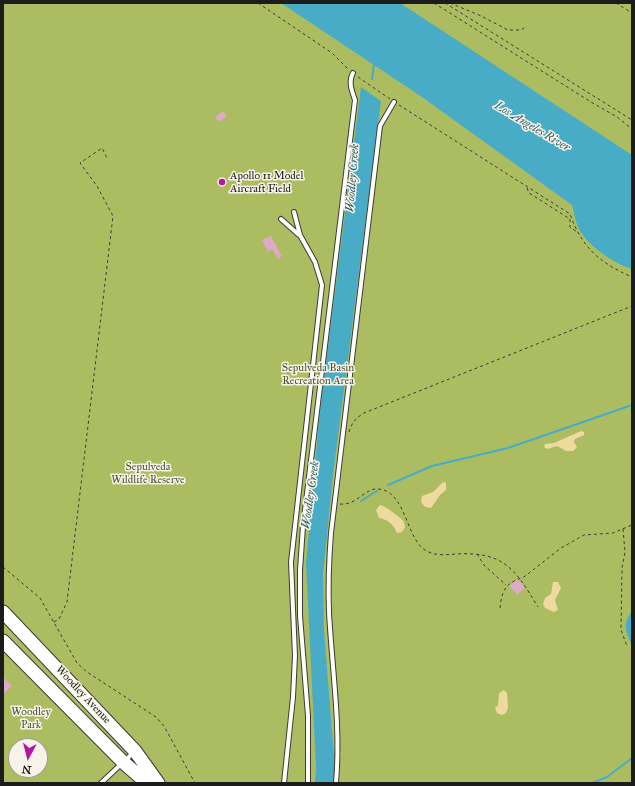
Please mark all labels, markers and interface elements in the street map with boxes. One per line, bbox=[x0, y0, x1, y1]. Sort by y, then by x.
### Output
water label: Los Angeles River bbox=[492, 99, 572, 155]
water label: Woodley Creek bbox=[343, 143, 363, 213]
place label: Apollo 11 Model Aircraft Field bbox=[230, 169, 303, 195]
marker: Apollo 11 Model Aircraft Field bbox=[217, 177, 227, 187]
park label: Sepulveda Basin Recreation Area bbox=[282, 361, 354, 387]
park label: Sepulveda Wildlife Reserve bbox=[111, 460, 185, 486]
water label: Woodley Creek bbox=[299, 460, 323, 530]
street label: Woodley Avenue bbox=[53, 663, 113, 727]
park label: Woodley Park bbox=[11, 705, 51, 731]
north arrow bbox=[8, 738, 48, 778]
text: N bbox=[21, 762, 32, 776]

